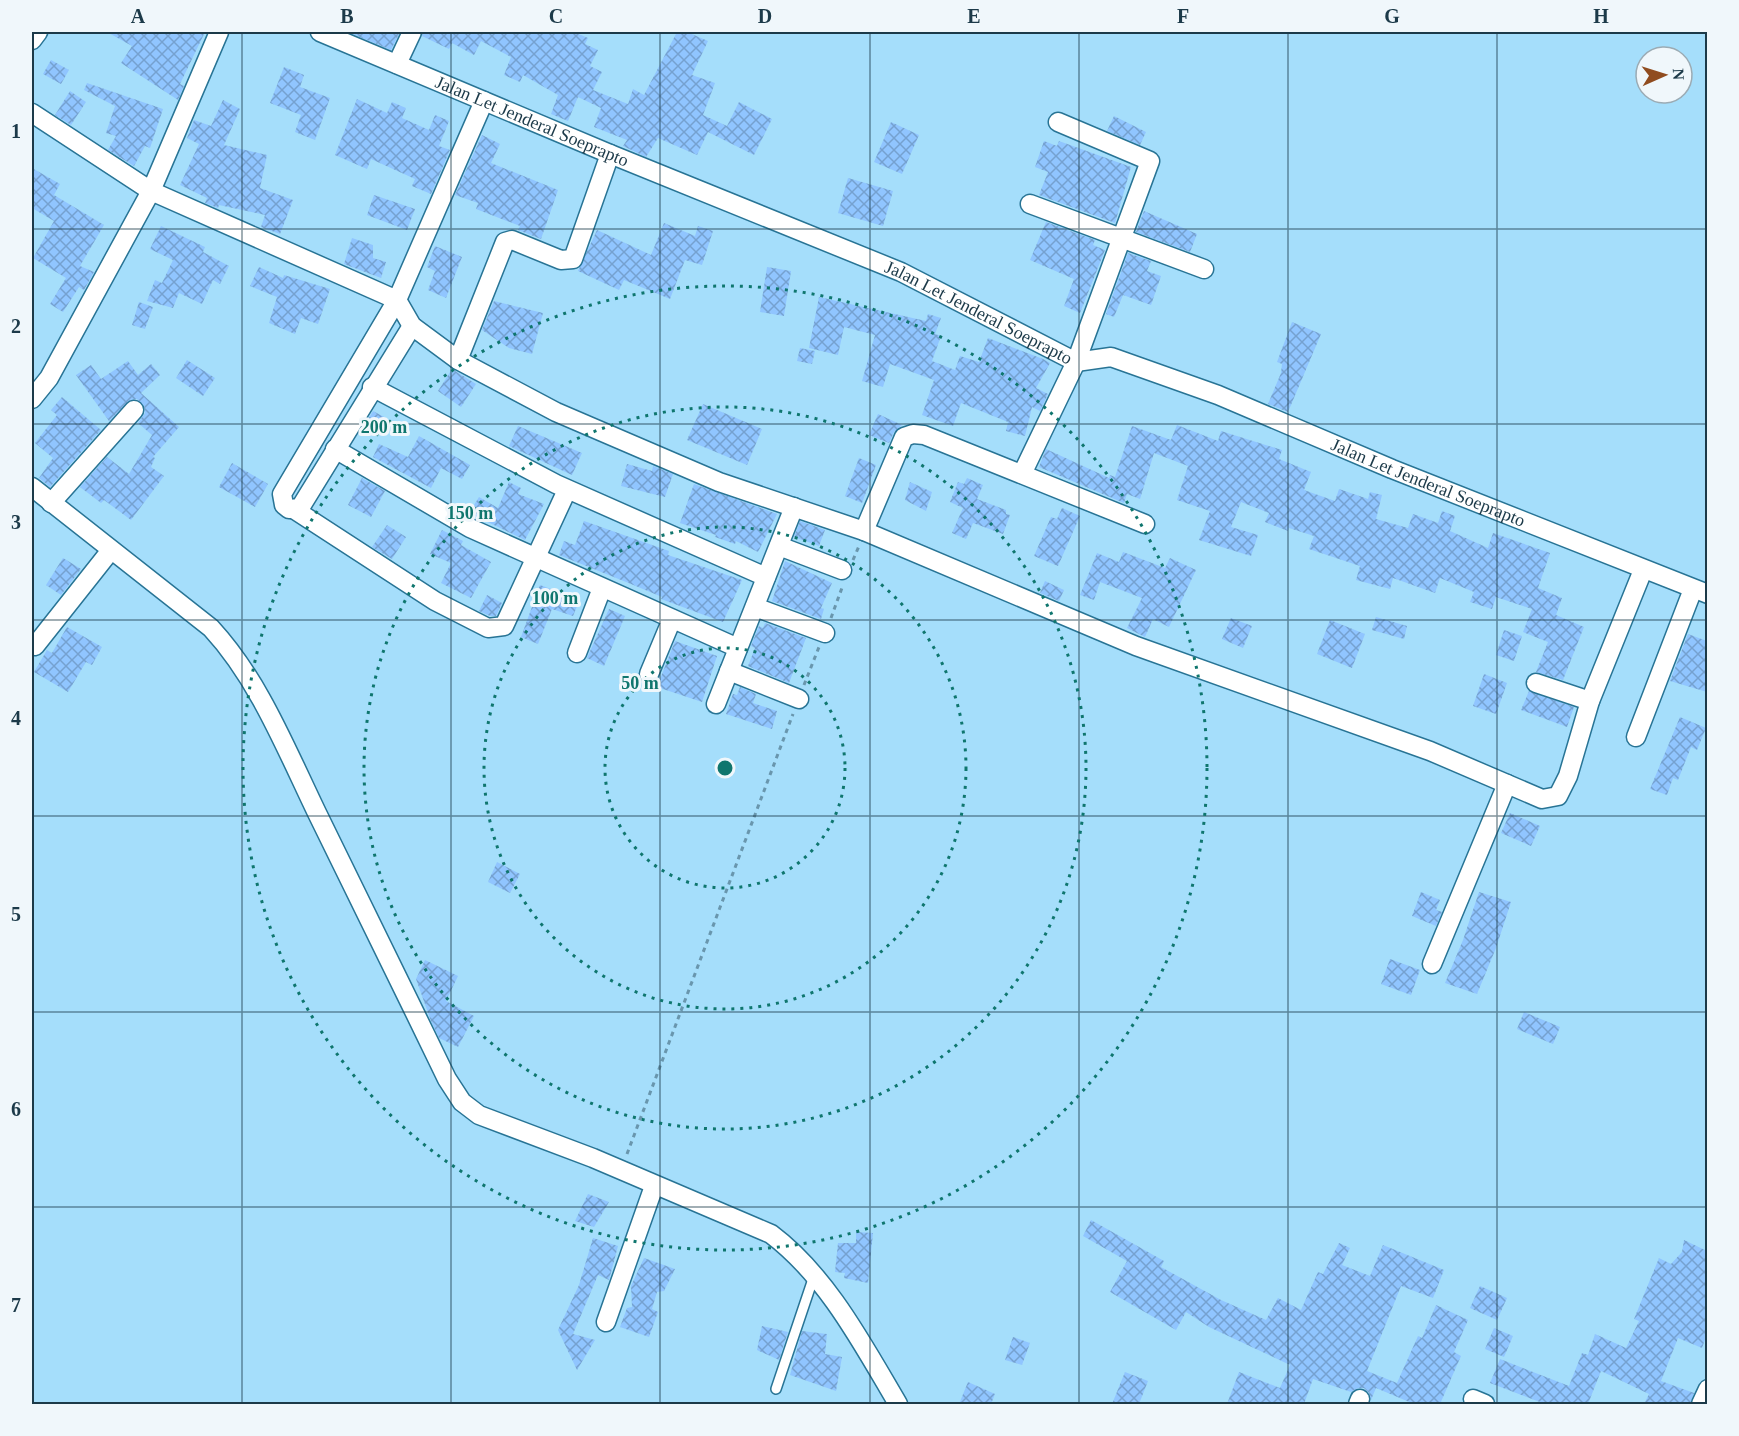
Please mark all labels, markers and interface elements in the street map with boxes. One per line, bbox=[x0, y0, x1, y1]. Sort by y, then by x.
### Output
text: A bbox=[131, 5, 146, 27]
text: B bbox=[340, 5, 354, 27]
text: C bbox=[549, 5, 563, 27]
text: D bbox=[758, 5, 772, 27]
text: E bbox=[967, 5, 981, 27]
text: F bbox=[1177, 5, 1189, 27]
text: G bbox=[1384, 5, 1400, 27]
text: H bbox=[1593, 5, 1609, 27]
north arrow bbox=[1634, 45, 1694, 105]
text: N bbox=[1670, 68, 1687, 81]
street label: Jalan Let Jenderal Soeprapto bbox=[432, 72, 632, 170]
text: 1 bbox=[11, 120, 21, 142]
street label: Jalan Let Jenderal Soeprapto bbox=[882, 257, 1076, 368]
text: 2 bbox=[11, 315, 21, 337]
text: 200 m bbox=[361, 417, 407, 437]
street label: Jalan Let Jenderal Soeprapto bbox=[1328, 434, 1528, 531]
text: 150 m bbox=[447, 503, 493, 523]
text: 3 bbox=[11, 511, 21, 533]
text: 100 m bbox=[532, 588, 578, 608]
text: 50 m bbox=[621, 673, 659, 693]
text: 4 bbox=[11, 707, 21, 729]
centre of rings bbox=[715, 758, 735, 778]
text: 5 bbox=[11, 903, 21, 925]
text: 6 bbox=[11, 1098, 21, 1120]
text: 7 bbox=[11, 1294, 21, 1316]

